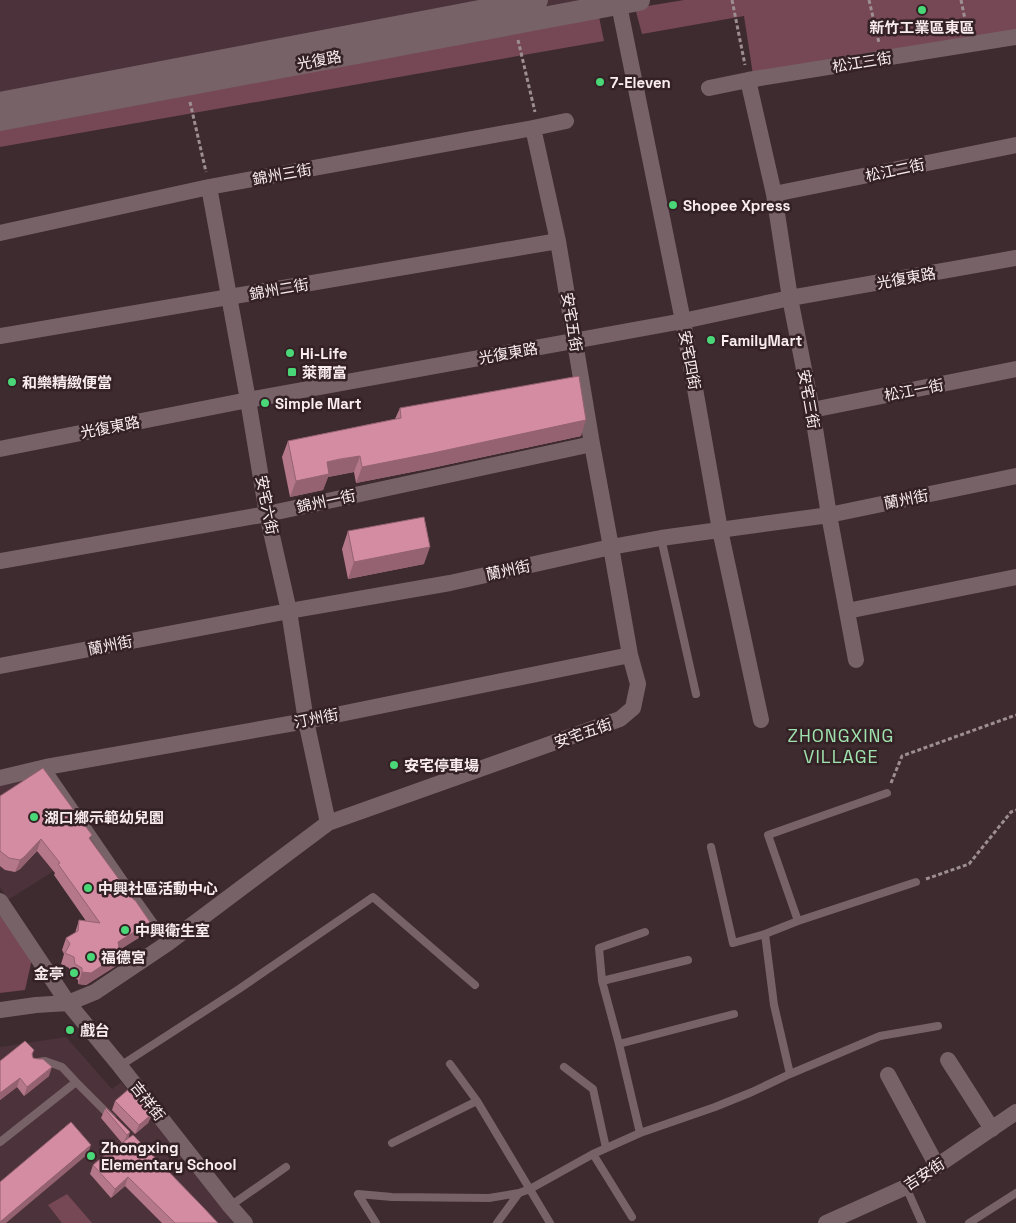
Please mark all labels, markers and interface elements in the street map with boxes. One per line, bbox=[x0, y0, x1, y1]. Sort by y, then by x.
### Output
marker: 新竹工業區東區 bbox=[916, 4, 928, 16]
place label: 新竹工業區東區 bbox=[869, 18, 975, 37]
street label: 光復路 bbox=[295, 46, 343, 74]
street label: 松江三街 bbox=[831, 48, 893, 76]
place label: 7-Eleven bbox=[610, 73, 671, 92]
marker: 7-Eleven bbox=[594, 76, 606, 88]
street label: 松江二街 bbox=[864, 154, 926, 186]
street label: 錦州三街 bbox=[251, 159, 313, 189]
place label: Shopee Xpress bbox=[683, 196, 791, 215]
marker: Shopee Xpress bbox=[667, 199, 679, 211]
street label: 光復東路 bbox=[875, 263, 937, 293]
street label: 錦州二街 bbox=[248, 274, 310, 304]
street label: 安宅五街 bbox=[558, 291, 586, 353]
street label: 安宅四街 bbox=[675, 329, 705, 391]
place label: FamilyMart bbox=[721, 331, 802, 350]
marker: FamilyMart bbox=[705, 334, 717, 346]
street label: 光復東路 bbox=[477, 338, 539, 368]
place label: Hi-Life bbox=[300, 344, 348, 363]
marker: Hi-Life bbox=[284, 347, 296, 359]
place label: 萊爾富 bbox=[302, 363, 347, 382]
marker: 萊爾富 bbox=[286, 366, 298, 378]
street label: 安宅三街 bbox=[794, 368, 824, 430]
place label: 和樂精緻便當 bbox=[22, 373, 112, 392]
street label: 松江一街 bbox=[883, 375, 945, 405]
marker: 和樂精緻便當 bbox=[6, 376, 18, 388]
place label: Simple Mart bbox=[275, 394, 362, 413]
marker: Simple Mart bbox=[259, 397, 271, 409]
street label: 光復東路 bbox=[79, 412, 141, 442]
street label: 安宅六街 bbox=[252, 474, 282, 536]
street label: 錦州一街 bbox=[295, 485, 357, 517]
street label: 蘭州街 bbox=[882, 485, 930, 513]
street label: 蘭州街 bbox=[484, 556, 532, 584]
street label: 蘭州街 bbox=[86, 631, 134, 659]
street label: 汀州街 bbox=[292, 704, 340, 732]
street label: 安宅五街 bbox=[552, 714, 614, 752]
district label: ZHONGXING VILLAGE bbox=[788, 724, 894, 768]
place label: 安宅停車場 bbox=[404, 756, 479, 775]
marker: 安宅停車場 bbox=[388, 759, 400, 771]
place label: 湖口鄉示範幼兒園 bbox=[44, 808, 164, 827]
marker: 湖口鄉示範幼兒園 bbox=[28, 811, 40, 823]
place label: 中興社區活動中心 bbox=[98, 879, 218, 898]
marker: 中興社區活動中心 bbox=[82, 882, 94, 894]
place label: 中興衛生室 bbox=[135, 921, 210, 940]
marker: 中興衛生室 bbox=[119, 924, 131, 936]
place label: 福德宮 bbox=[101, 948, 146, 967]
marker: 福德宮 bbox=[85, 951, 97, 963]
place label: 金亭 bbox=[34, 964, 64, 983]
marker: 金亭 bbox=[68, 967, 80, 979]
place label: 戲台 bbox=[80, 1021, 110, 1040]
marker: 戲台 bbox=[64, 1024, 76, 1036]
street label: 吉祥街 bbox=[127, 1077, 169, 1125]
place label: Zhongxing Elementary School bbox=[101, 1138, 236, 1174]
marker: Zhongxing Elementary School bbox=[85, 1150, 97, 1162]
street label: 吉安街 bbox=[900, 1154, 948, 1194]

